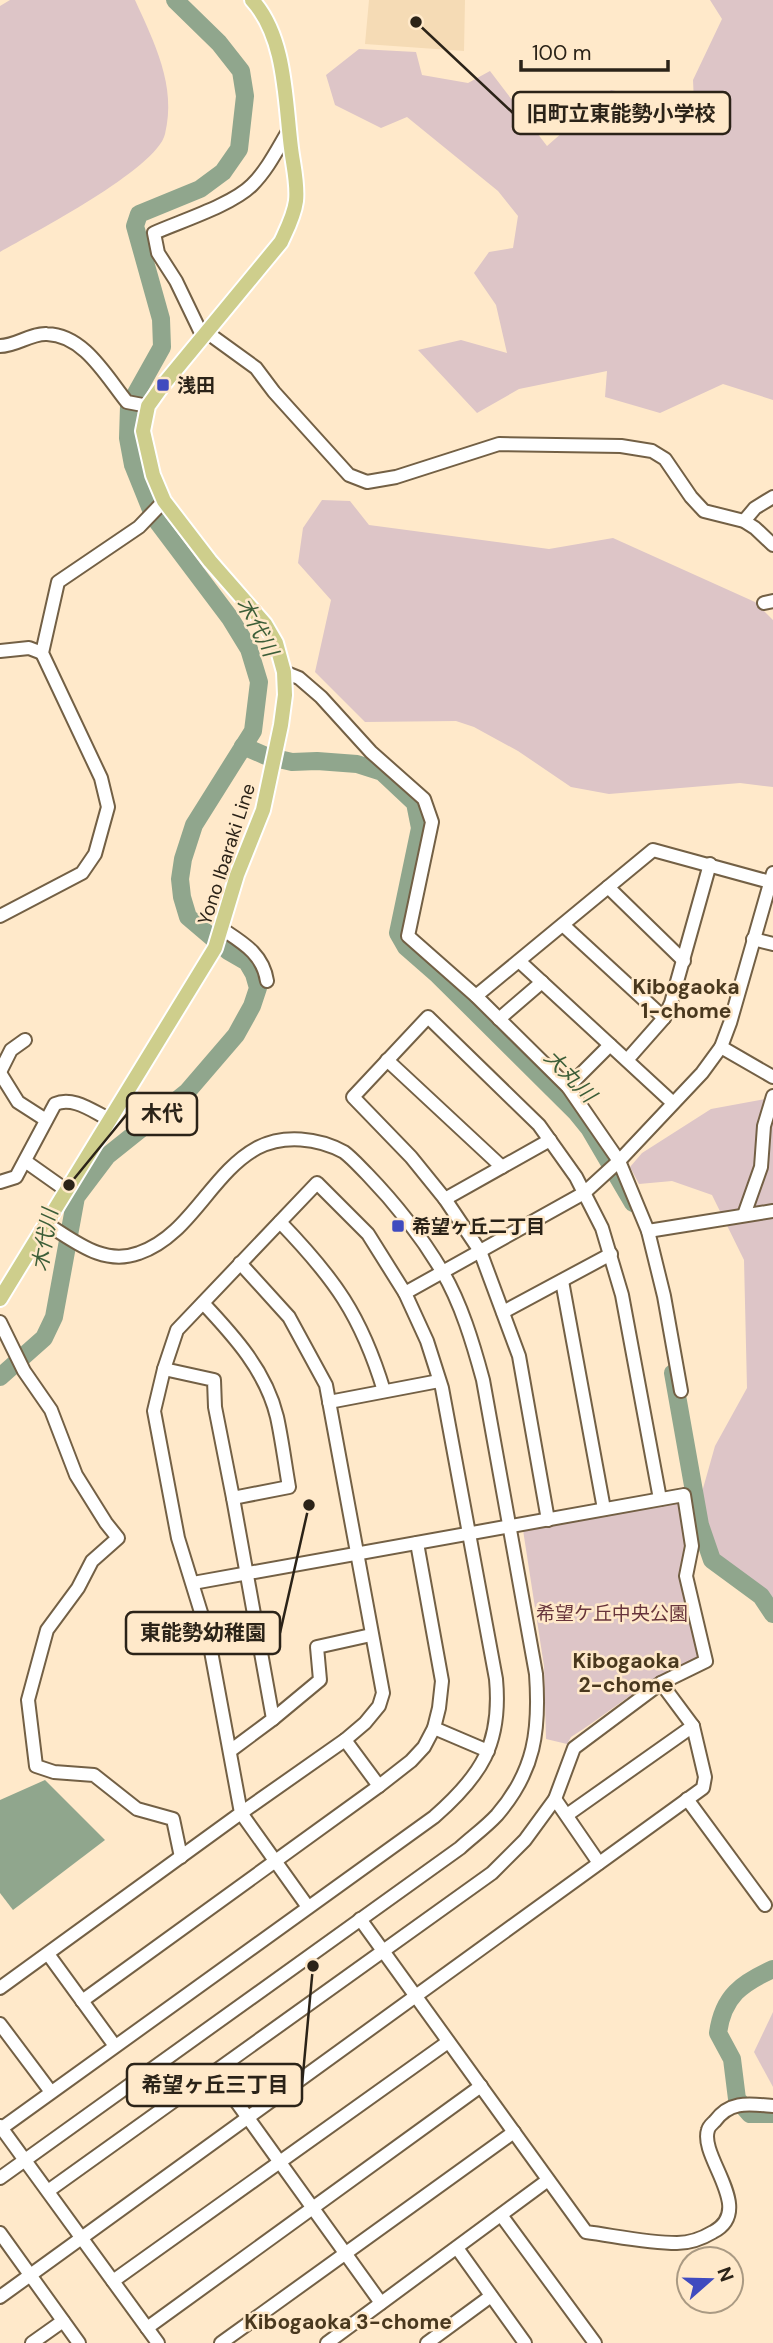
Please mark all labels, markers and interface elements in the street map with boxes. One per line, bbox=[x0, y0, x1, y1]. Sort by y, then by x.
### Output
scale bar bbox=[521, 28, 668, 72]
text: 100 m bbox=[532, 39, 592, 67]
callout: 旧町立東能勢小学校 bbox=[513, 92, 730, 134]
text: 旧町立東能勢小学校 bbox=[527, 100, 716, 128]
place label: 浅田 bbox=[177, 373, 215, 398]
marker: 浅田 bbox=[155, 377, 171, 393]
water label: 木代川 bbox=[230, 593, 285, 663]
street label: Yono Ibaraki Line bbox=[192, 780, 261, 928]
district label: Kibogaoka 1-chome bbox=[632, 973, 740, 1025]
water label: 大丸川 bbox=[538, 1044, 603, 1110]
callout: 木代 bbox=[127, 1093, 197, 1135]
text: 木代 bbox=[141, 1100, 183, 1128]
water label: 木代川 bbox=[26, 1205, 65, 1273]
place label: 希望ヶ丘二丁目 bbox=[412, 1214, 545, 1239]
marker: 希望ヶ丘二丁目 bbox=[390, 1218, 406, 1234]
park label: 希望ケ丘中央公園 bbox=[536, 1601, 688, 1626]
callout: 東能勢幼稚園 bbox=[126, 1612, 280, 1654]
text: 東能勢幼稚園 bbox=[140, 1619, 266, 1647]
district label: Kibogaoka 2-chome bbox=[572, 1647, 680, 1699]
callout: 希望ヶ丘三丁目 bbox=[127, 2064, 302, 2106]
text: 希望ヶ丘三丁目 bbox=[142, 2071, 289, 2099]
north arrow bbox=[675, 2245, 745, 2315]
text: N bbox=[711, 2264, 740, 2285]
district label: Kibogaoka 3-chome bbox=[244, 2308, 452, 2336]

